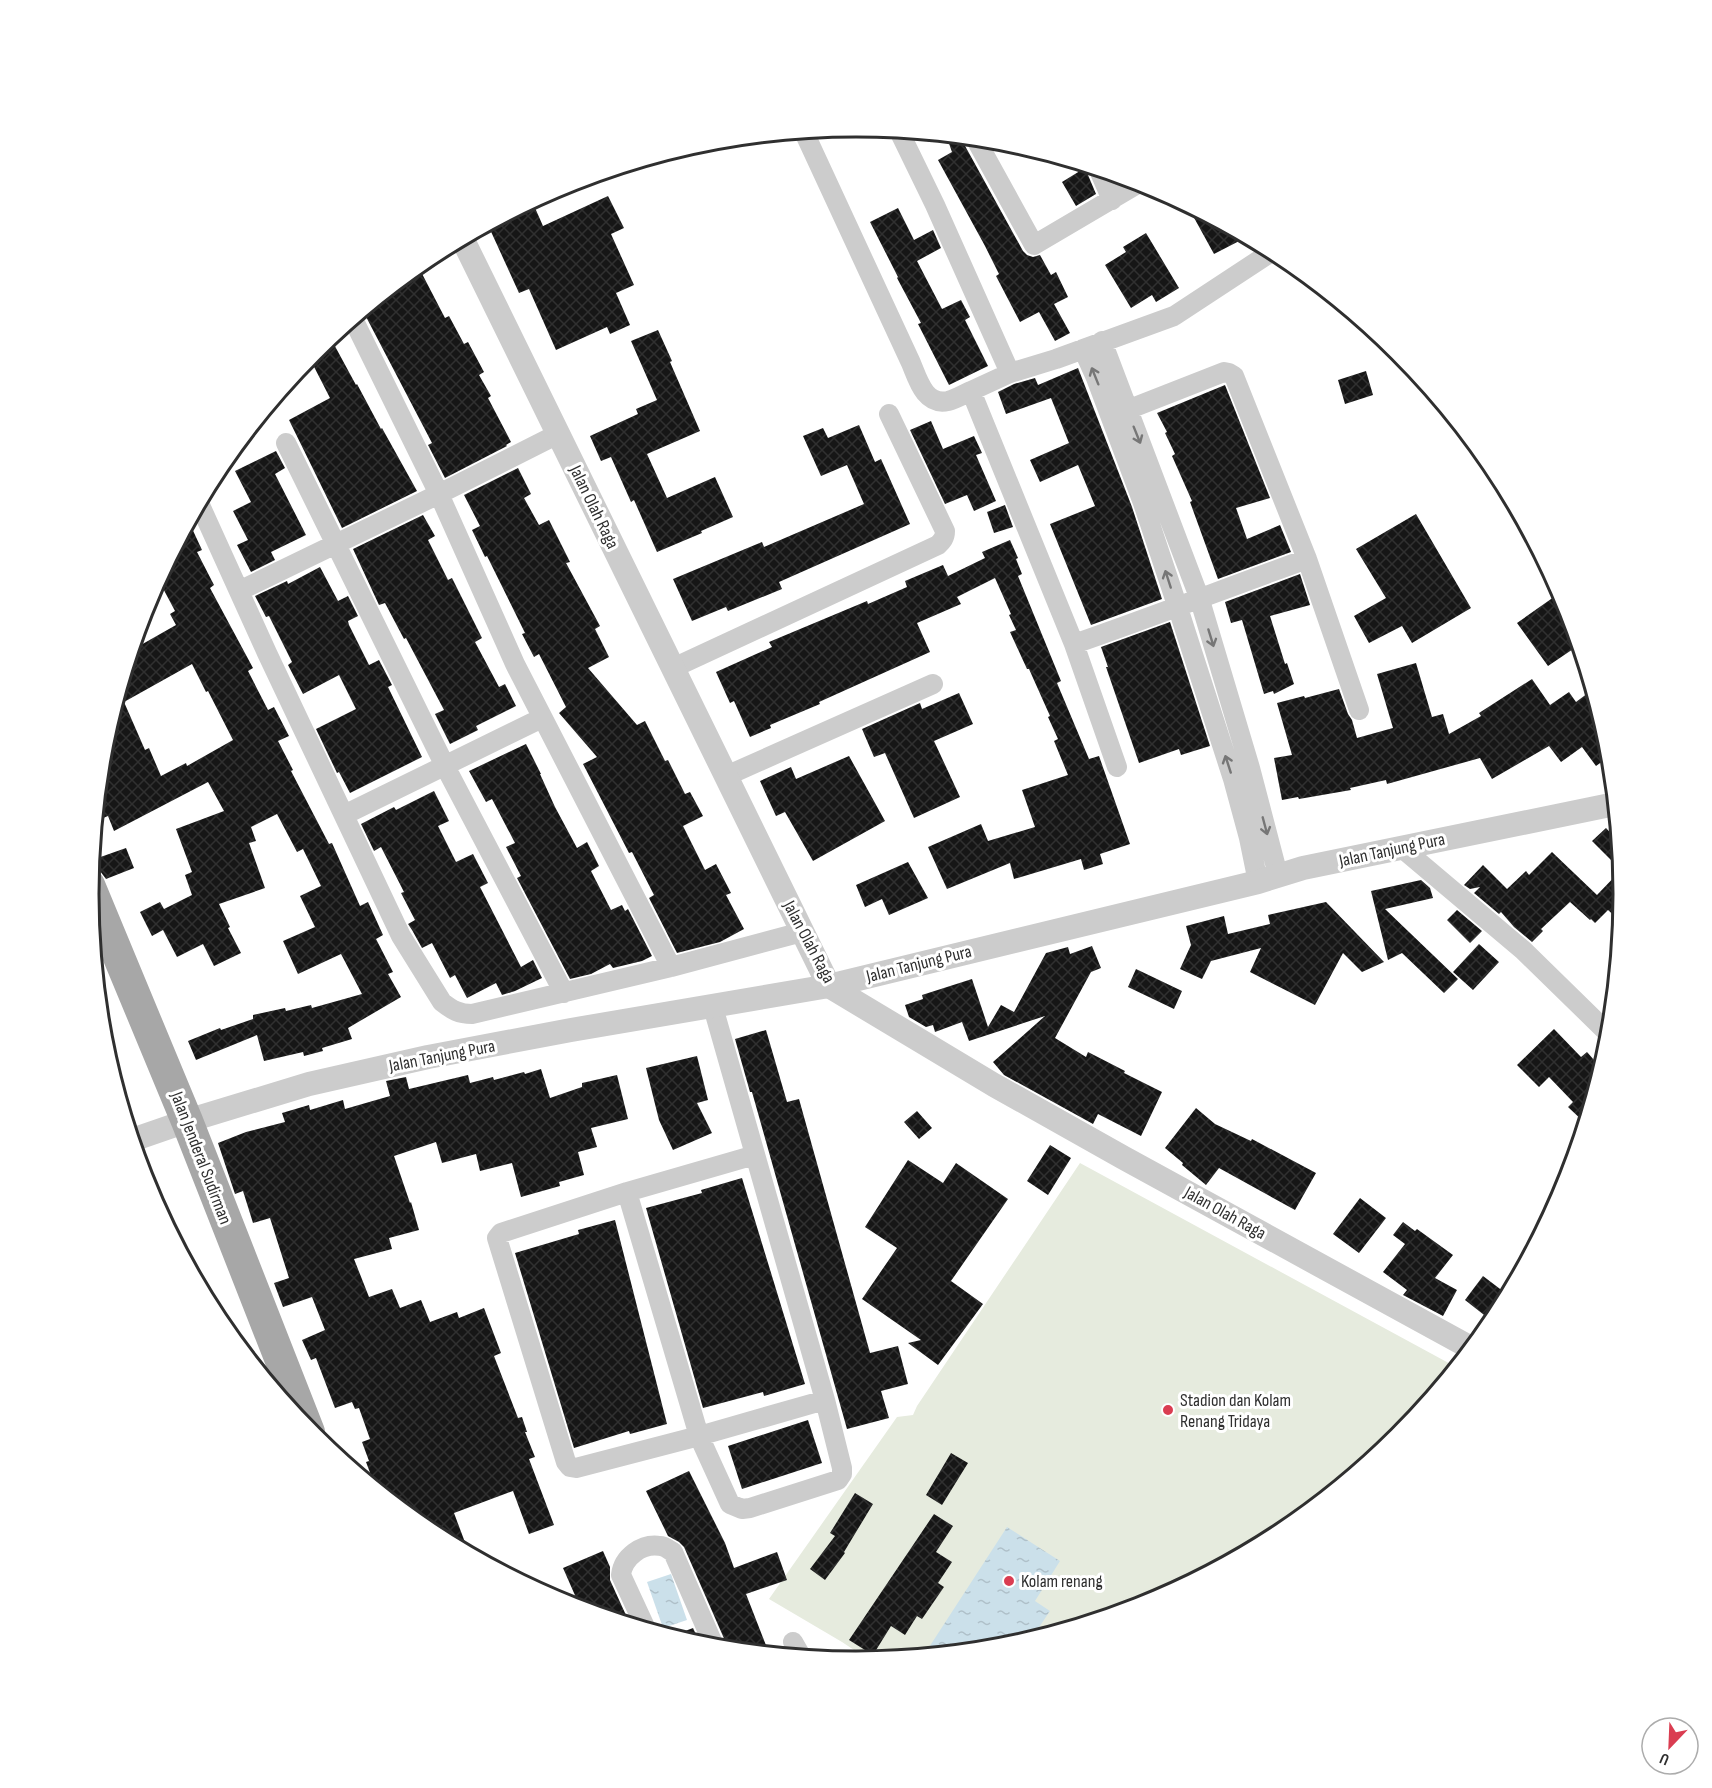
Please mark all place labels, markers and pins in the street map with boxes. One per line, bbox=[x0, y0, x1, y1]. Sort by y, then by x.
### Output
place label: Stadion dan Kolam Renang Tridaya bbox=[1180, 1390, 1291, 1432]
marker: Stadion dan Kolam Renang Tridaya bbox=[1161, 1403, 1175, 1417]
place label: Kolam renang bbox=[1021, 1571, 1103, 1592]
marker: Kolam renang bbox=[1002, 1574, 1016, 1588]

